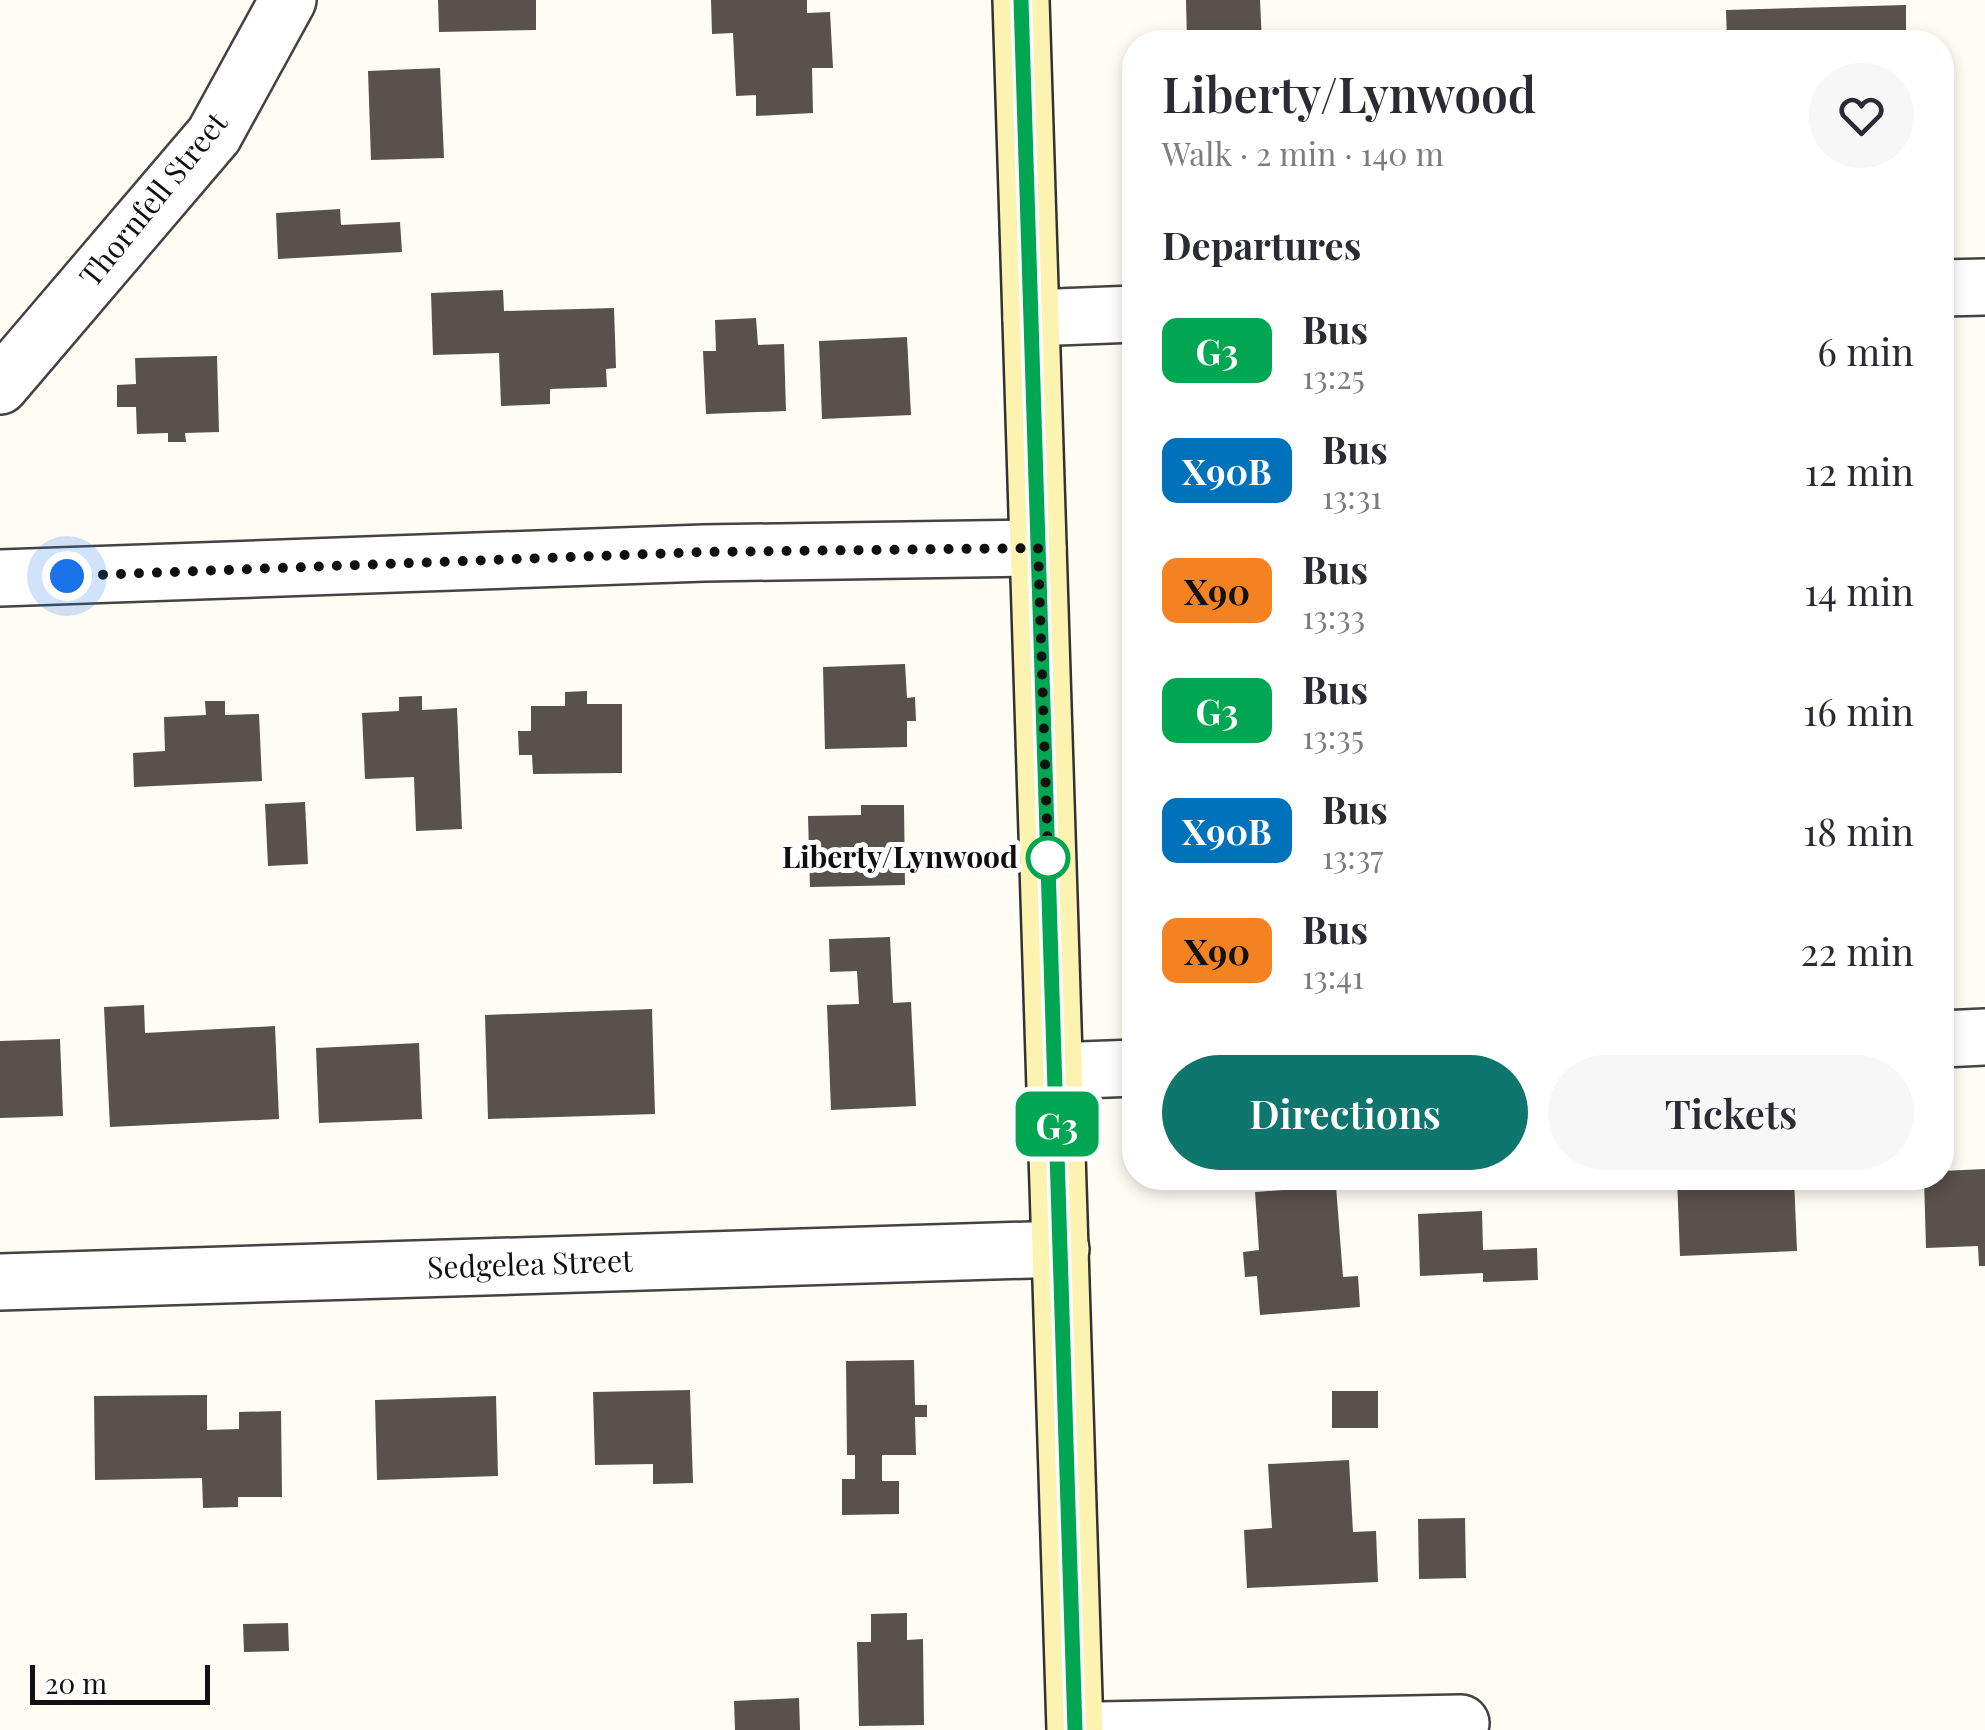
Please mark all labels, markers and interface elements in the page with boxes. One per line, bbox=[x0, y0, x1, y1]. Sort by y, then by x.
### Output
text: Liberty/Lynwood bbox=[1162, 61, 1536, 125]
button: heart bbox=[1809, 63, 1914, 168]
street label: Thornfell Street bbox=[70, 103, 235, 294]
text: Walk · 2 min · 140 m bbox=[1162, 131, 1444, 174]
text: Departures bbox=[1162, 219, 1361, 270]
text: Bus bbox=[1302, 303, 1368, 354]
text: 6 min bbox=[1817, 325, 1914, 376]
text: G3 bbox=[1196, 327, 1238, 374]
text: 13:25 bbox=[1302, 354, 1365, 397]
text: Bus bbox=[1322, 423, 1388, 474]
text: 12 min bbox=[1805, 445, 1914, 496]
text: X90B bbox=[1182, 447, 1272, 494]
text: 13:31 bbox=[1322, 474, 1382, 517]
text: Bus bbox=[1302, 543, 1368, 594]
your location bbox=[42, 551, 92, 601]
text: 14 min bbox=[1804, 565, 1914, 616]
text: X90 bbox=[1184, 567, 1250, 614]
text: 13:33 bbox=[1302, 594, 1365, 637]
text: Bus bbox=[1302, 663, 1368, 714]
text: 16 min bbox=[1803, 685, 1914, 736]
text: G3 bbox=[1196, 687, 1238, 734]
text: 13:35 bbox=[1302, 714, 1364, 757]
text: Bus bbox=[1322, 783, 1388, 834]
text: 18 min bbox=[1803, 805, 1914, 856]
text: X90B bbox=[1182, 807, 1272, 854]
text: 13:37 bbox=[1322, 834, 1383, 877]
place label: Liberty/Lynwood bbox=[782, 836, 1018, 876]
marker: Liberty/Lynwood bbox=[1027, 837, 1069, 879]
text: Bus bbox=[1302, 903, 1368, 954]
text: 22 min bbox=[1801, 925, 1914, 976]
text: X90 bbox=[1184, 927, 1250, 974]
text: 13:41 bbox=[1302, 954, 1364, 997]
button: Directions bbox=[1162, 1055, 1528, 1170]
button: Tickets bbox=[1548, 1055, 1914, 1170]
line badge: G3 bbox=[1012, 1092, 1102, 1156]
text: G3 bbox=[1036, 1101, 1078, 1148]
street label: Sedgelea Street bbox=[426, 1239, 634, 1287]
scale bar bbox=[30, 1660, 210, 1704]
text: 20 m bbox=[45, 1664, 107, 1701]

